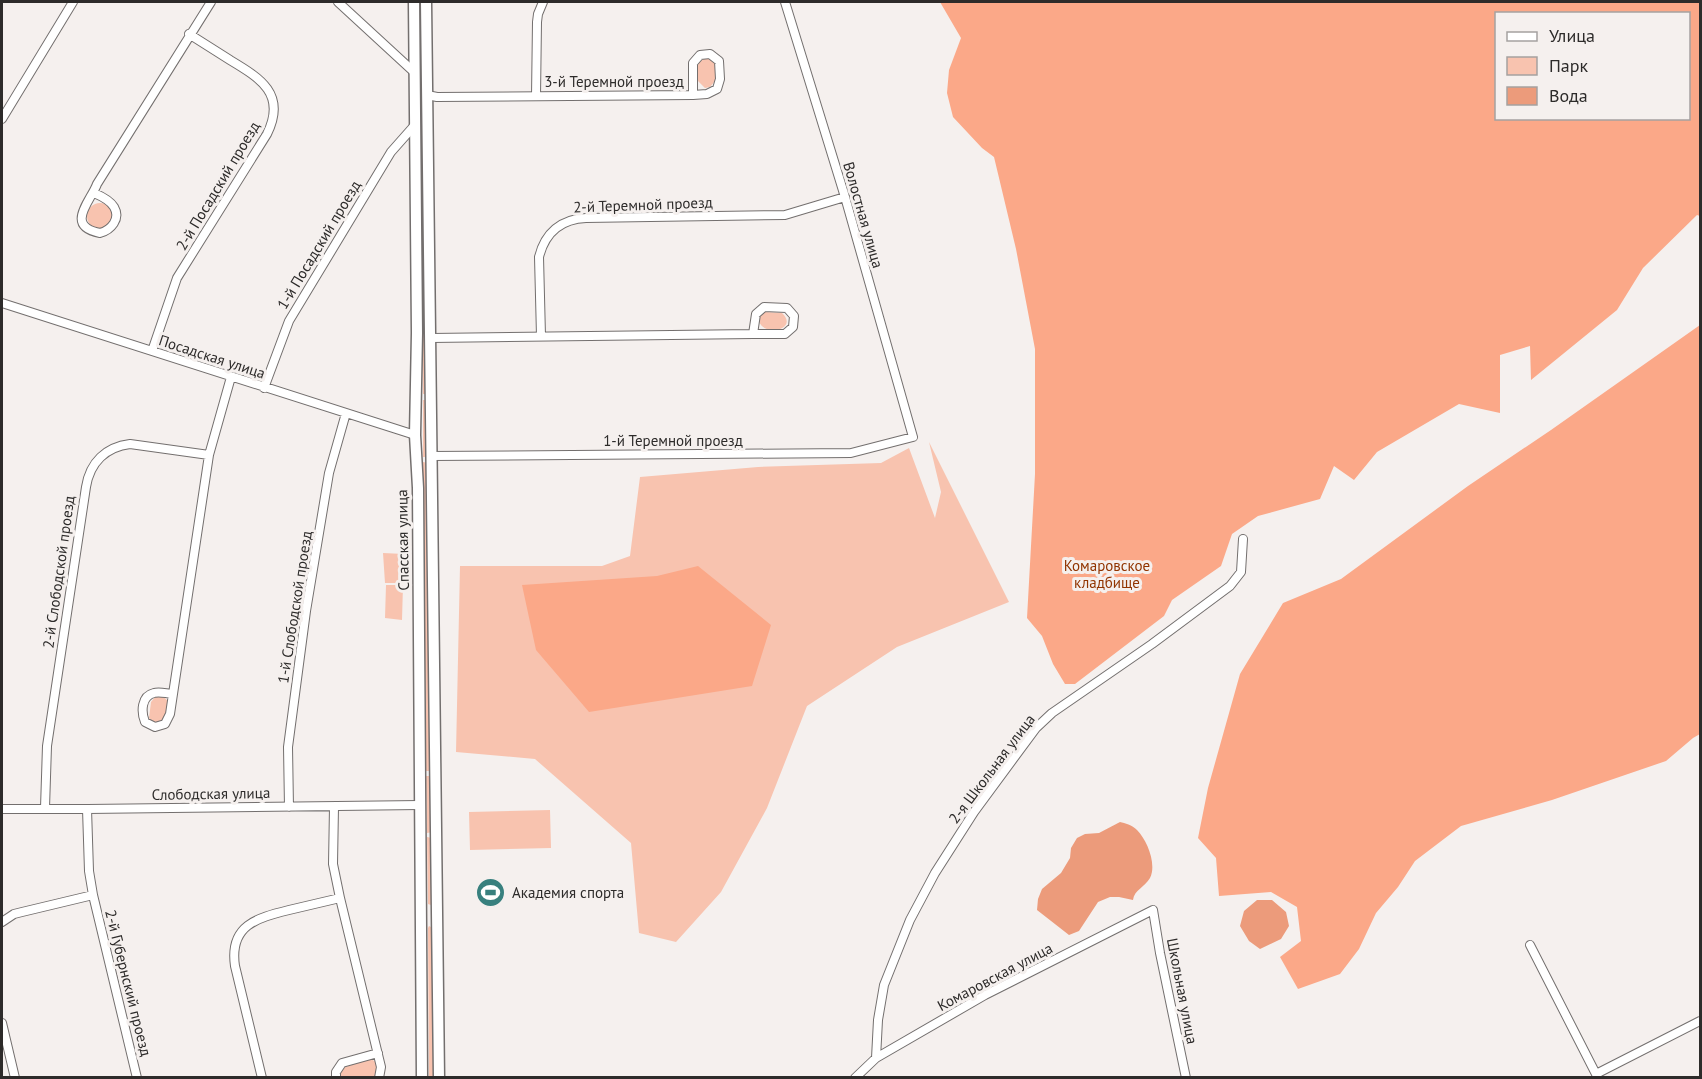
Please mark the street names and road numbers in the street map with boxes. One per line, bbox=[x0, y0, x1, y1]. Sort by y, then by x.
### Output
street label: 3-й Теремной проезд bbox=[544, 72, 684, 91]
street label: 2-й Посадский проезд bbox=[172, 118, 264, 254]
street label: Волостная улица bbox=[839, 160, 888, 270]
street label: 1-й Посадский проезд bbox=[273, 177, 365, 313]
street label: 2-й Теремной проезд bbox=[573, 193, 713, 216]
street label: Посадская улица bbox=[156, 330, 268, 383]
street label: 1-й Теремной проезд bbox=[603, 431, 743, 450]
street label: Спасская улица bbox=[392, 489, 413, 591]
street label: 2-й Слободской проезд bbox=[38, 494, 79, 650]
street label: 1-й Слободской проезд bbox=[273, 529, 316, 685]
street label: 2-я Школьная улица bbox=[944, 710, 1039, 827]
street label: Слободская улица bbox=[152, 783, 270, 804]
street label: 2-й Губернский проезд bbox=[101, 908, 156, 1058]
street label: Школьная улица bbox=[1163, 936, 1202, 1045]
street label: Комаровская улица bbox=[934, 938, 1056, 1015]

